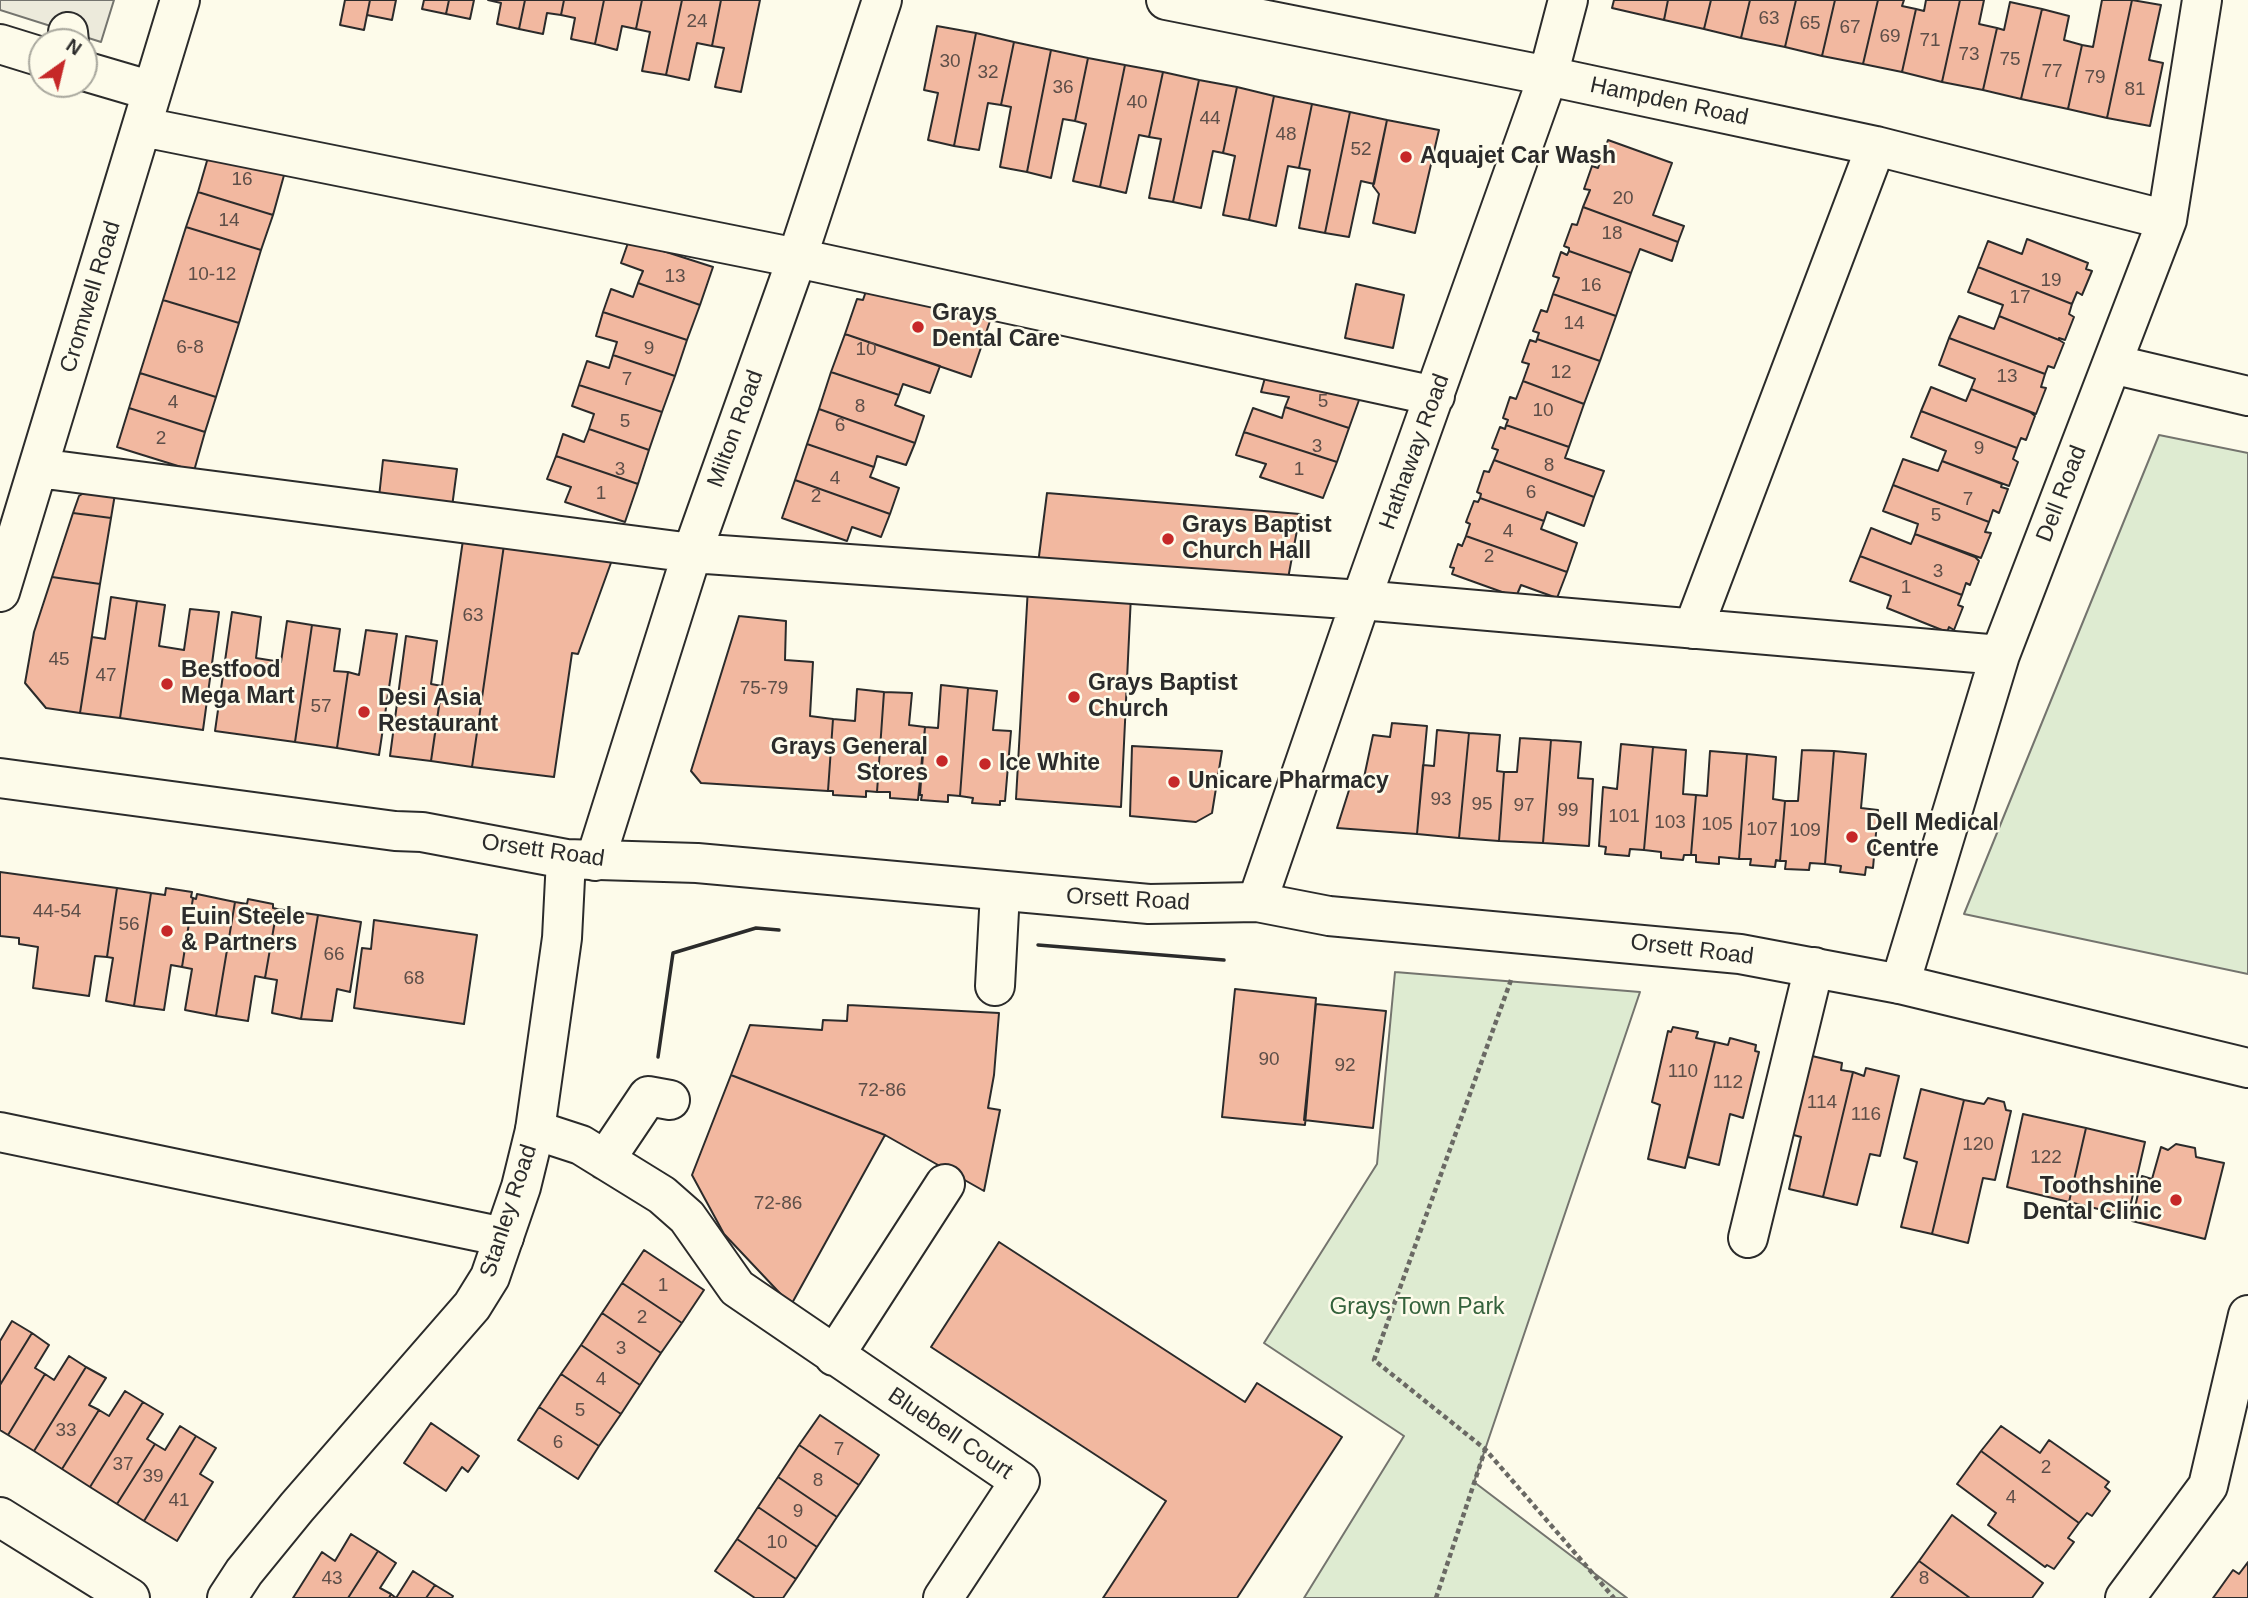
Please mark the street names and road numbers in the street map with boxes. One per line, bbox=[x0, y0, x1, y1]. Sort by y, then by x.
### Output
street label: Hampden Road bbox=[1587, 72, 1751, 132]
street label: Cromwell Road bbox=[55, 218, 127, 376]
street label: Milton Road bbox=[702, 367, 770, 491]
street label: Hathaway Road bbox=[1374, 370, 1456, 534]
street label: Dell Road bbox=[2031, 442, 2093, 546]
street label: Orsett Road bbox=[480, 829, 606, 873]
street label: Orsett Road bbox=[1065, 883, 1191, 917]
street label: Orsett Road bbox=[1629, 929, 1755, 971]
street label: Stanley Road bbox=[475, 1141, 543, 1281]
street label: Bluebell Court bbox=[882, 1382, 1018, 1486]

